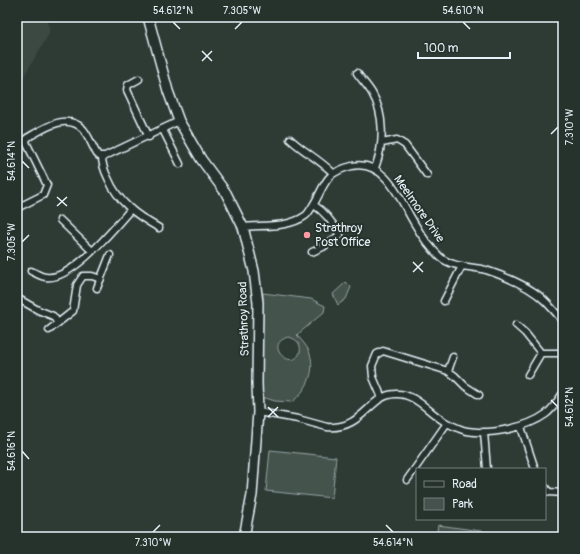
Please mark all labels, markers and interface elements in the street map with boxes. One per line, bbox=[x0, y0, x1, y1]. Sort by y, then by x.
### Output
text: 54.612°N bbox=[153, 5, 193, 17]
text: 7.305°W bbox=[223, 5, 262, 17]
text: 54.610°N bbox=[442, 5, 484, 17]
scale bar bbox=[418, 34, 510, 60]
text: 100 m bbox=[424, 41, 459, 56]
text: 7.310°W bbox=[564, 108, 576, 145]
text: 54.614°N bbox=[6, 141, 18, 181]
street label: Meelmore Drive bbox=[390, 172, 448, 246]
place label: Strathroy Post Office bbox=[315, 221, 371, 250]
text: 7.305°W bbox=[6, 222, 18, 261]
marker: Strathroy Post Office bbox=[302, 230, 312, 240]
street label: Strathroy Road bbox=[235, 281, 253, 357]
text: 54.612°N bbox=[564, 387, 576, 427]
text: 54.616°N bbox=[6, 431, 18, 471]
legend bbox=[416, 468, 546, 520]
text: Road bbox=[452, 477, 477, 492]
text: Park bbox=[452, 497, 473, 512]
text: 7.310°W bbox=[135, 537, 172, 549]
text: 54.614°N bbox=[373, 537, 413, 549]

